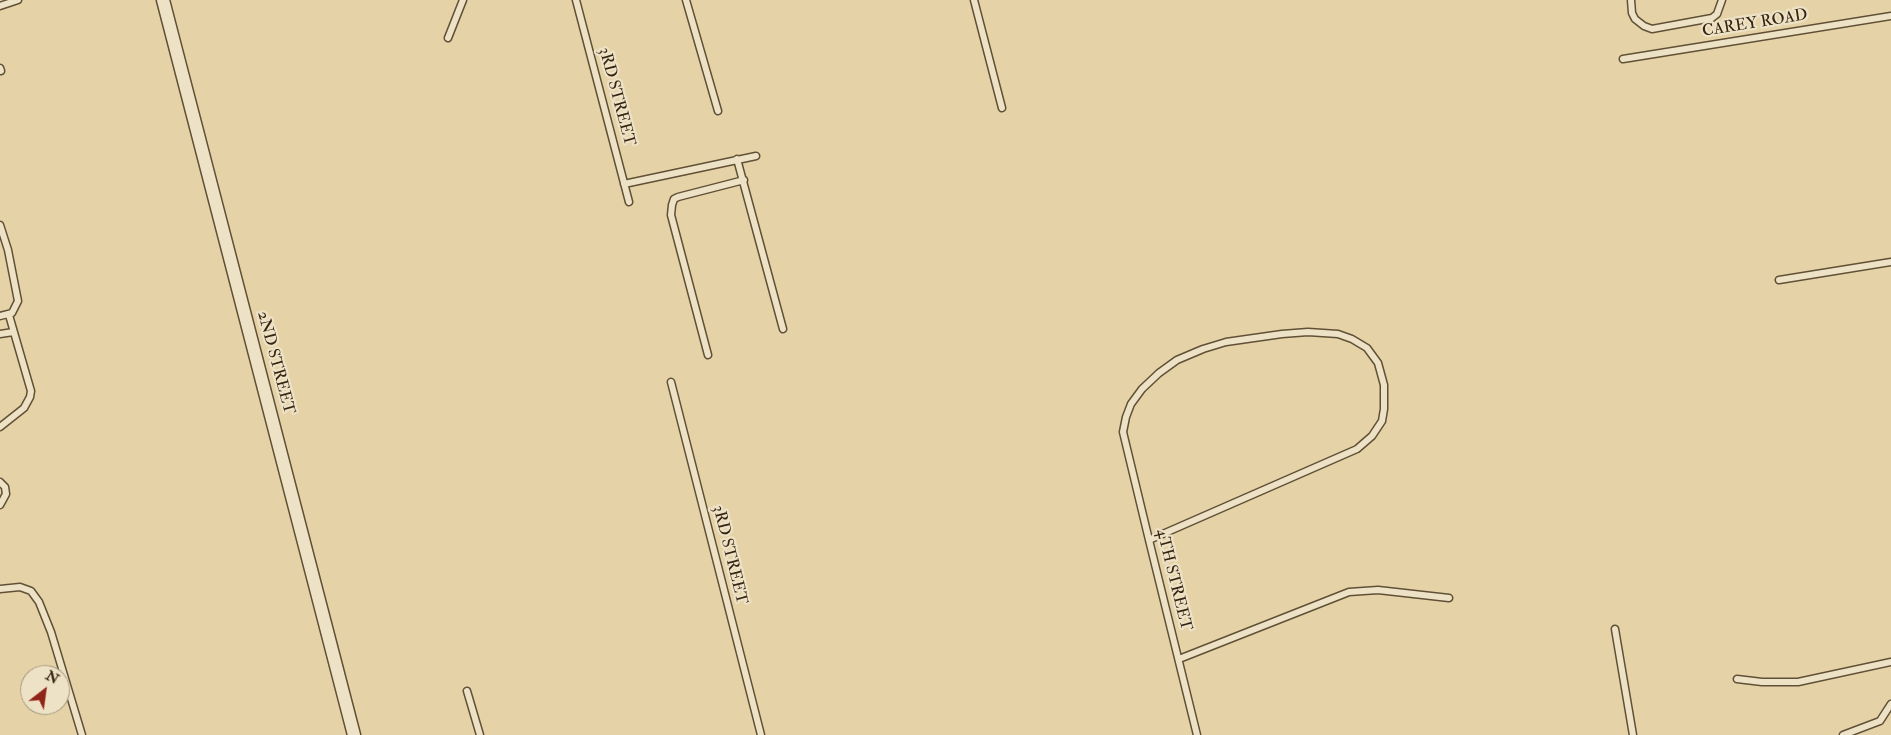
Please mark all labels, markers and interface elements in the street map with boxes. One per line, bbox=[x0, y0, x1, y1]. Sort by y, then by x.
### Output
street label: CAREY ROAD bbox=[1701, 6, 1809, 42]
street label: 3RD STREET bbox=[594, 46, 638, 148]
street label: 2ND STREET bbox=[252, 309, 298, 417]
street label: 3RD STREET bbox=[707, 504, 751, 606]
street label: 4TH STREET bbox=[1151, 527, 1195, 633]
north arrow bbox=[20, 665, 70, 715]
text: N bbox=[43, 667, 62, 688]

